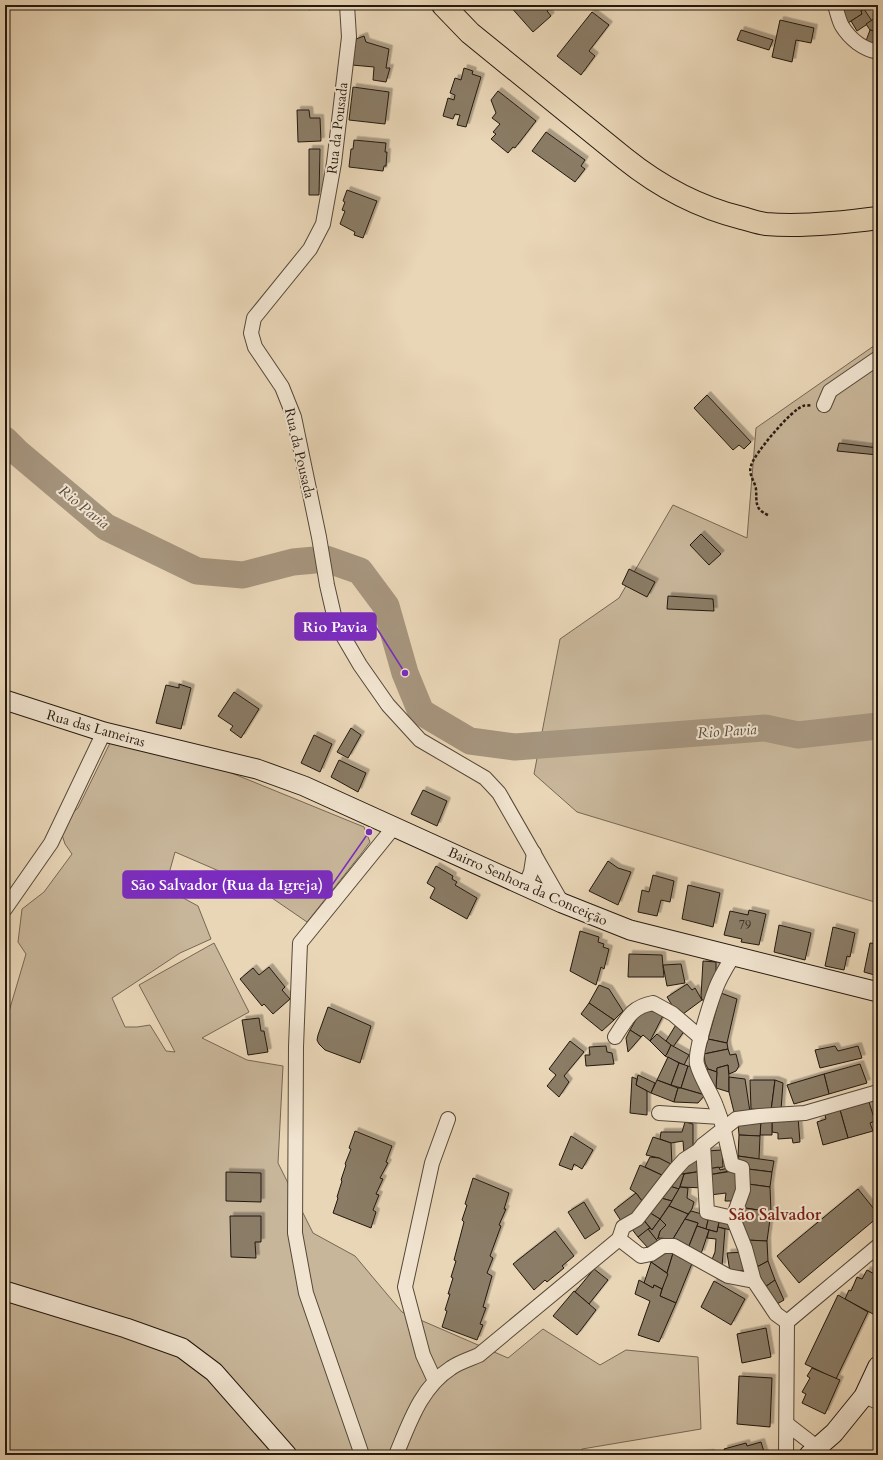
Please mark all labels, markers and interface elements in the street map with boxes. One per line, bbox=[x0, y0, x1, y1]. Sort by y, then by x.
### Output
street label: Rua da Pousada bbox=[322, 81, 353, 175]
street label: Rua da Pousada bbox=[280, 406, 319, 500]
water label: Rio Pavia bbox=[55, 481, 114, 534]
callout: Rio Pavia bbox=[295, 613, 376, 640]
text: Rio Pavia bbox=[303, 617, 368, 637]
street label: Rua das Lameiras bbox=[44, 705, 148, 752]
water label: Rio Pavia bbox=[697, 719, 758, 743]
street label: Bairro Senhora da Conceição bbox=[445, 843, 611, 930]
callout: São Salvador (Rua da Igreja) bbox=[123, 871, 332, 898]
text: São Salvador (Rua da Igreja) bbox=[131, 875, 323, 895]
house number: 79 bbox=[739, 917, 751, 933]
district label: São Salvador bbox=[729, 1204, 822, 1226]

